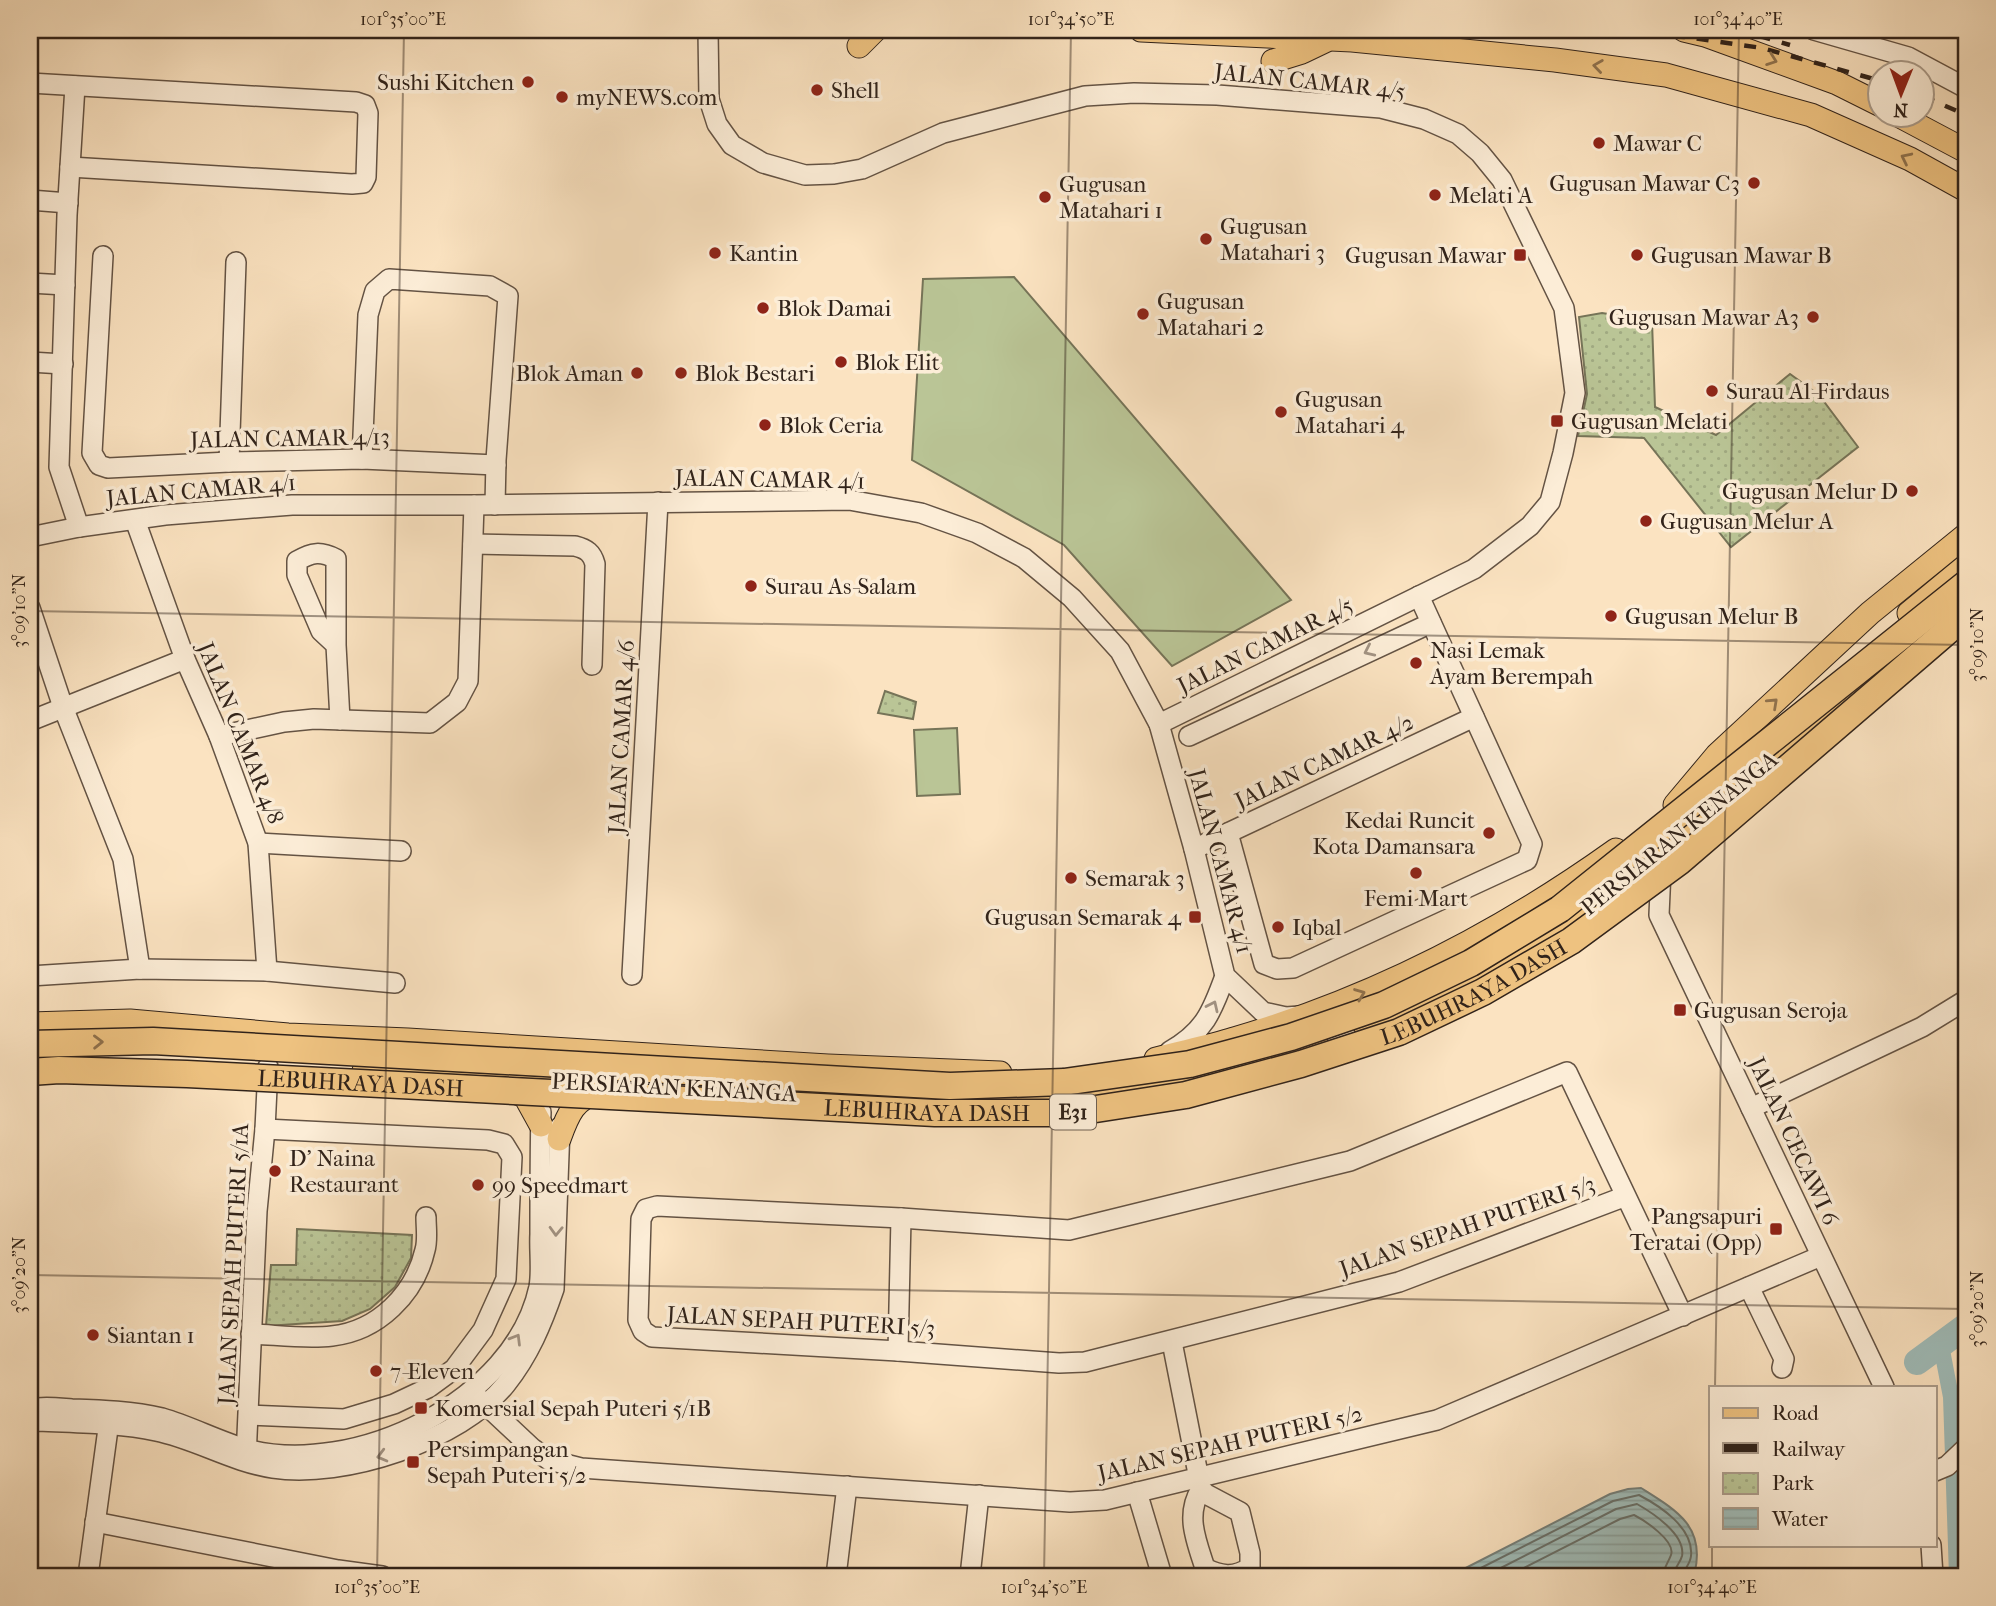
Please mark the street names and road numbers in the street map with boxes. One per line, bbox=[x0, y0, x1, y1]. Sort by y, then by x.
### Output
street label: JALAN CAMAR 4/5 bbox=[1211, 58, 1407, 105]
street label: JALAN CAMAR 4/13 bbox=[188, 423, 390, 454]
street label: JALAN CAMAR 4/1 bbox=[673, 464, 865, 495]
street label: JALAN CAMAR 4/1 bbox=[103, 469, 297, 512]
street label: JALAN CAMAR 4/5 bbox=[1171, 591, 1357, 701]
street label: JALAN CAMAR 4/8 bbox=[191, 637, 289, 828]
street label: JALAN CAMAR 4/6 bbox=[603, 639, 640, 837]
street label: JALAN CAMAR 4/2 bbox=[1229, 708, 1418, 815]
street label: PERSIARAN KENANGA bbox=[1576, 745, 1784, 921]
street label: JALAN CAMAR 4/1 bbox=[1182, 764, 1258, 956]
street label: LEBUHRAYA DASH bbox=[1377, 933, 1572, 1051]
street label: JALAN CECAWI 6 bbox=[1742, 1051, 1845, 1230]
street label: LEBUHRAYA DASH bbox=[257, 1065, 464, 1102]
street label: PERSIARAN KENANGA bbox=[551, 1068, 798, 1107]
street label: LEBUHRAYA DASH bbox=[823, 1094, 1030, 1127]
road number: E31 bbox=[1050, 1094, 1096, 1130]
street label: JALAN SEPAH PUTERI 5/1A bbox=[213, 1121, 254, 1408]
street label: JALAN SEPAH PUTERI 5/3 bbox=[1334, 1170, 1598, 1284]
street label: JALAN SEPAH PUTERI 5/3 bbox=[664, 1301, 936, 1342]
street label: JALAN SEPAH PUTERI 5/2 bbox=[1093, 1400, 1365, 1488]

